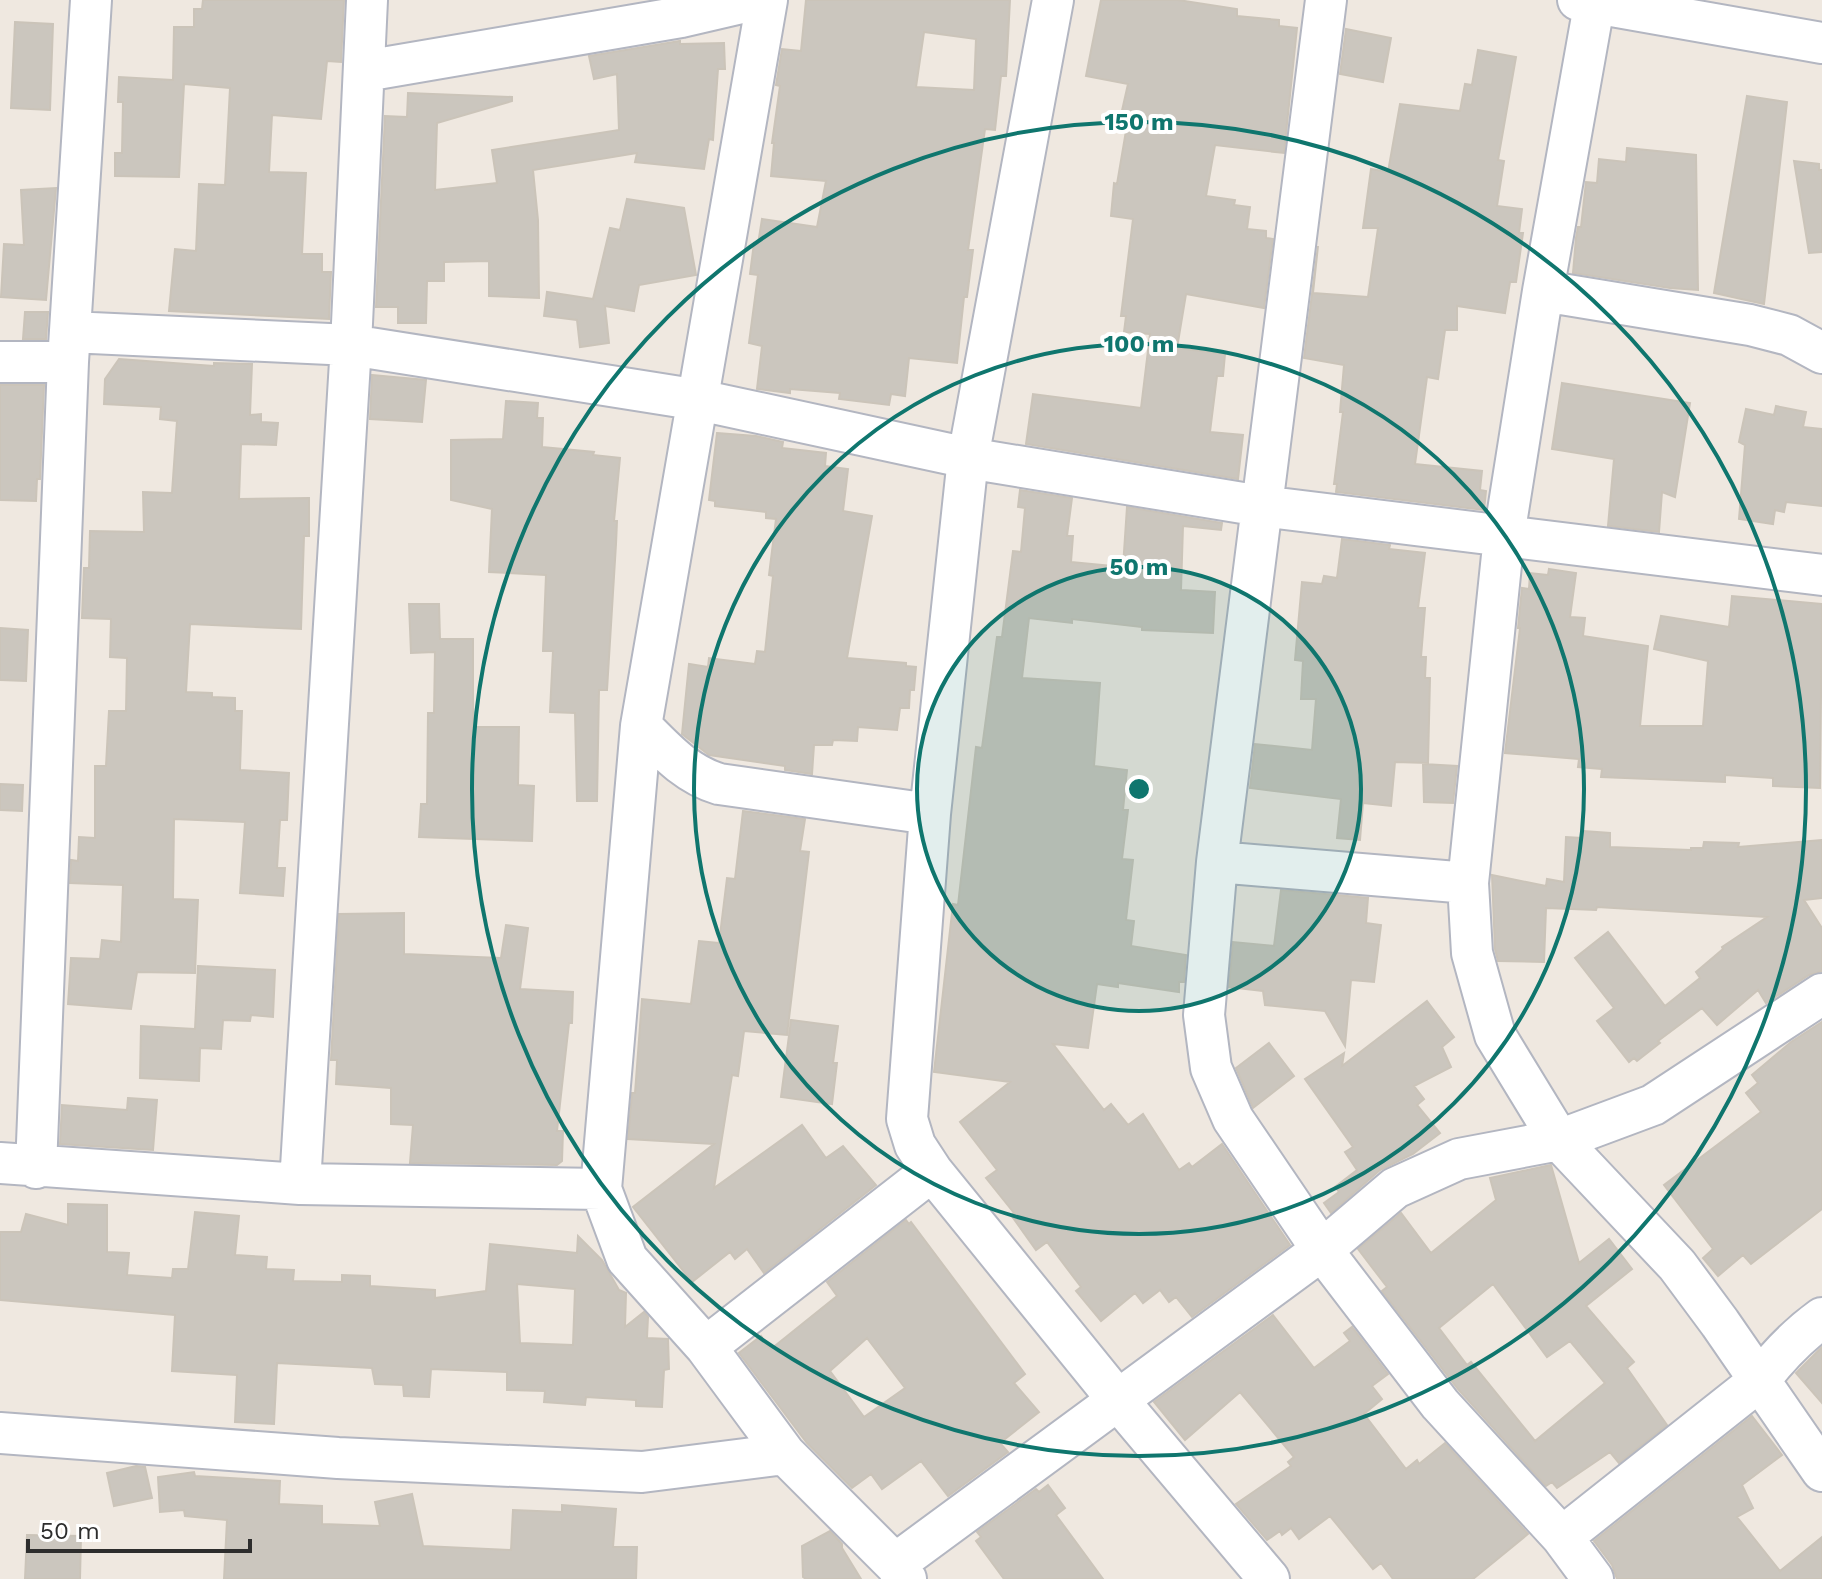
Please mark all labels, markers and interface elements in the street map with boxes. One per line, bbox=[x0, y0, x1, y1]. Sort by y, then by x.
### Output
text: 150 m bbox=[1104, 108, 1174, 136]
text: 100 m bbox=[1104, 330, 1174, 358]
text: 50 m bbox=[1110, 553, 1168, 581]
centre of rings bbox=[1125, 775, 1153, 803]
scale bar bbox=[28, 1503, 250, 1553]
text: 50 m bbox=[40, 1517, 100, 1545]

